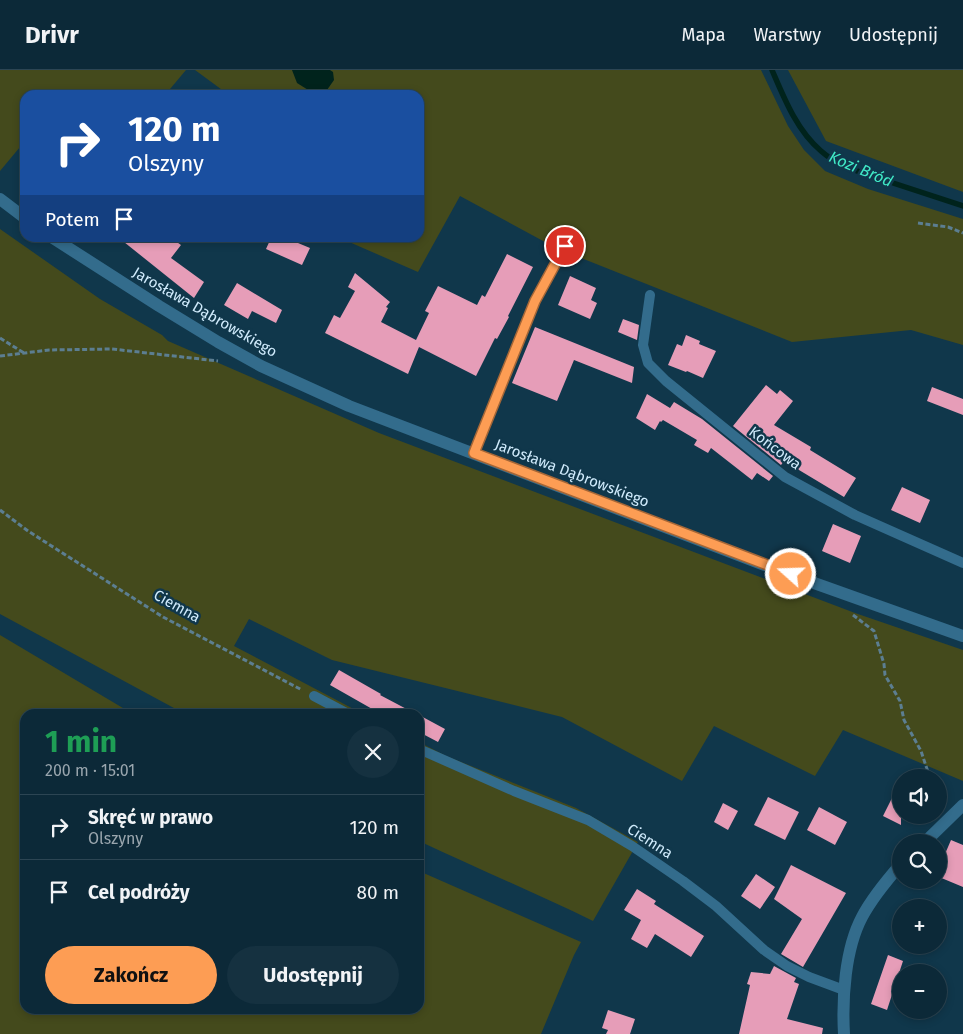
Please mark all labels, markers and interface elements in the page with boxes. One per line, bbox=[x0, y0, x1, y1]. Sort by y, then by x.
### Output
text: Drivr bbox=[25, 21, 79, 49]
text: Mapa bbox=[681, 24, 726, 46]
text: Warstwy bbox=[754, 24, 821, 46]
text: Udostępnij bbox=[849, 24, 938, 46]
text: 120 m bbox=[128, 108, 221, 150]
icon: right bbox=[45, 110, 110, 175]
water label: Kozi Bród bbox=[826, 147, 896, 191]
text: Olszyny bbox=[128, 150, 204, 177]
icon: arrive bbox=[110, 205, 138, 233]
text: Potem bbox=[45, 208, 100, 231]
pin bbox=[544, 225, 586, 267]
icon: arrive bbox=[551, 232, 579, 260]
street label: Jarosława Dąbrowskiego bbox=[130, 263, 280, 361]
street label: Końcowa bbox=[745, 423, 805, 473]
street label: Jarosława Dąbrowskiego bbox=[492, 435, 652, 511]
position arrow bbox=[764, 547, 816, 599]
street label: Ciemna bbox=[150, 586, 204, 626]
text: 1 min bbox=[45, 724, 117, 760]
button: close bbox=[347, 726, 399, 778]
text: 200 m · 15:01 bbox=[45, 761, 135, 780]
map controls bbox=[892, 769, 947, 1019]
button: sound bbox=[892, 769, 947, 824]
text: Skręć w prawo bbox=[88, 806, 213, 829]
icon: right bbox=[45, 813, 73, 841]
text: 120 m bbox=[349, 816, 399, 839]
street label: Ciemna bbox=[624, 820, 676, 862]
text: Olszyny bbox=[88, 829, 143, 848]
button: search bbox=[892, 834, 947, 889]
icon: arrive bbox=[45, 878, 73, 906]
text: Cel podróży bbox=[88, 881, 190, 904]
text: 80 m bbox=[357, 881, 399, 904]
button: + bbox=[892, 899, 947, 954]
button: Zakończ bbox=[45, 946, 217, 1004]
button: Udostępnij bbox=[227, 946, 399, 1004]
button: − bbox=[892, 964, 947, 1019]

